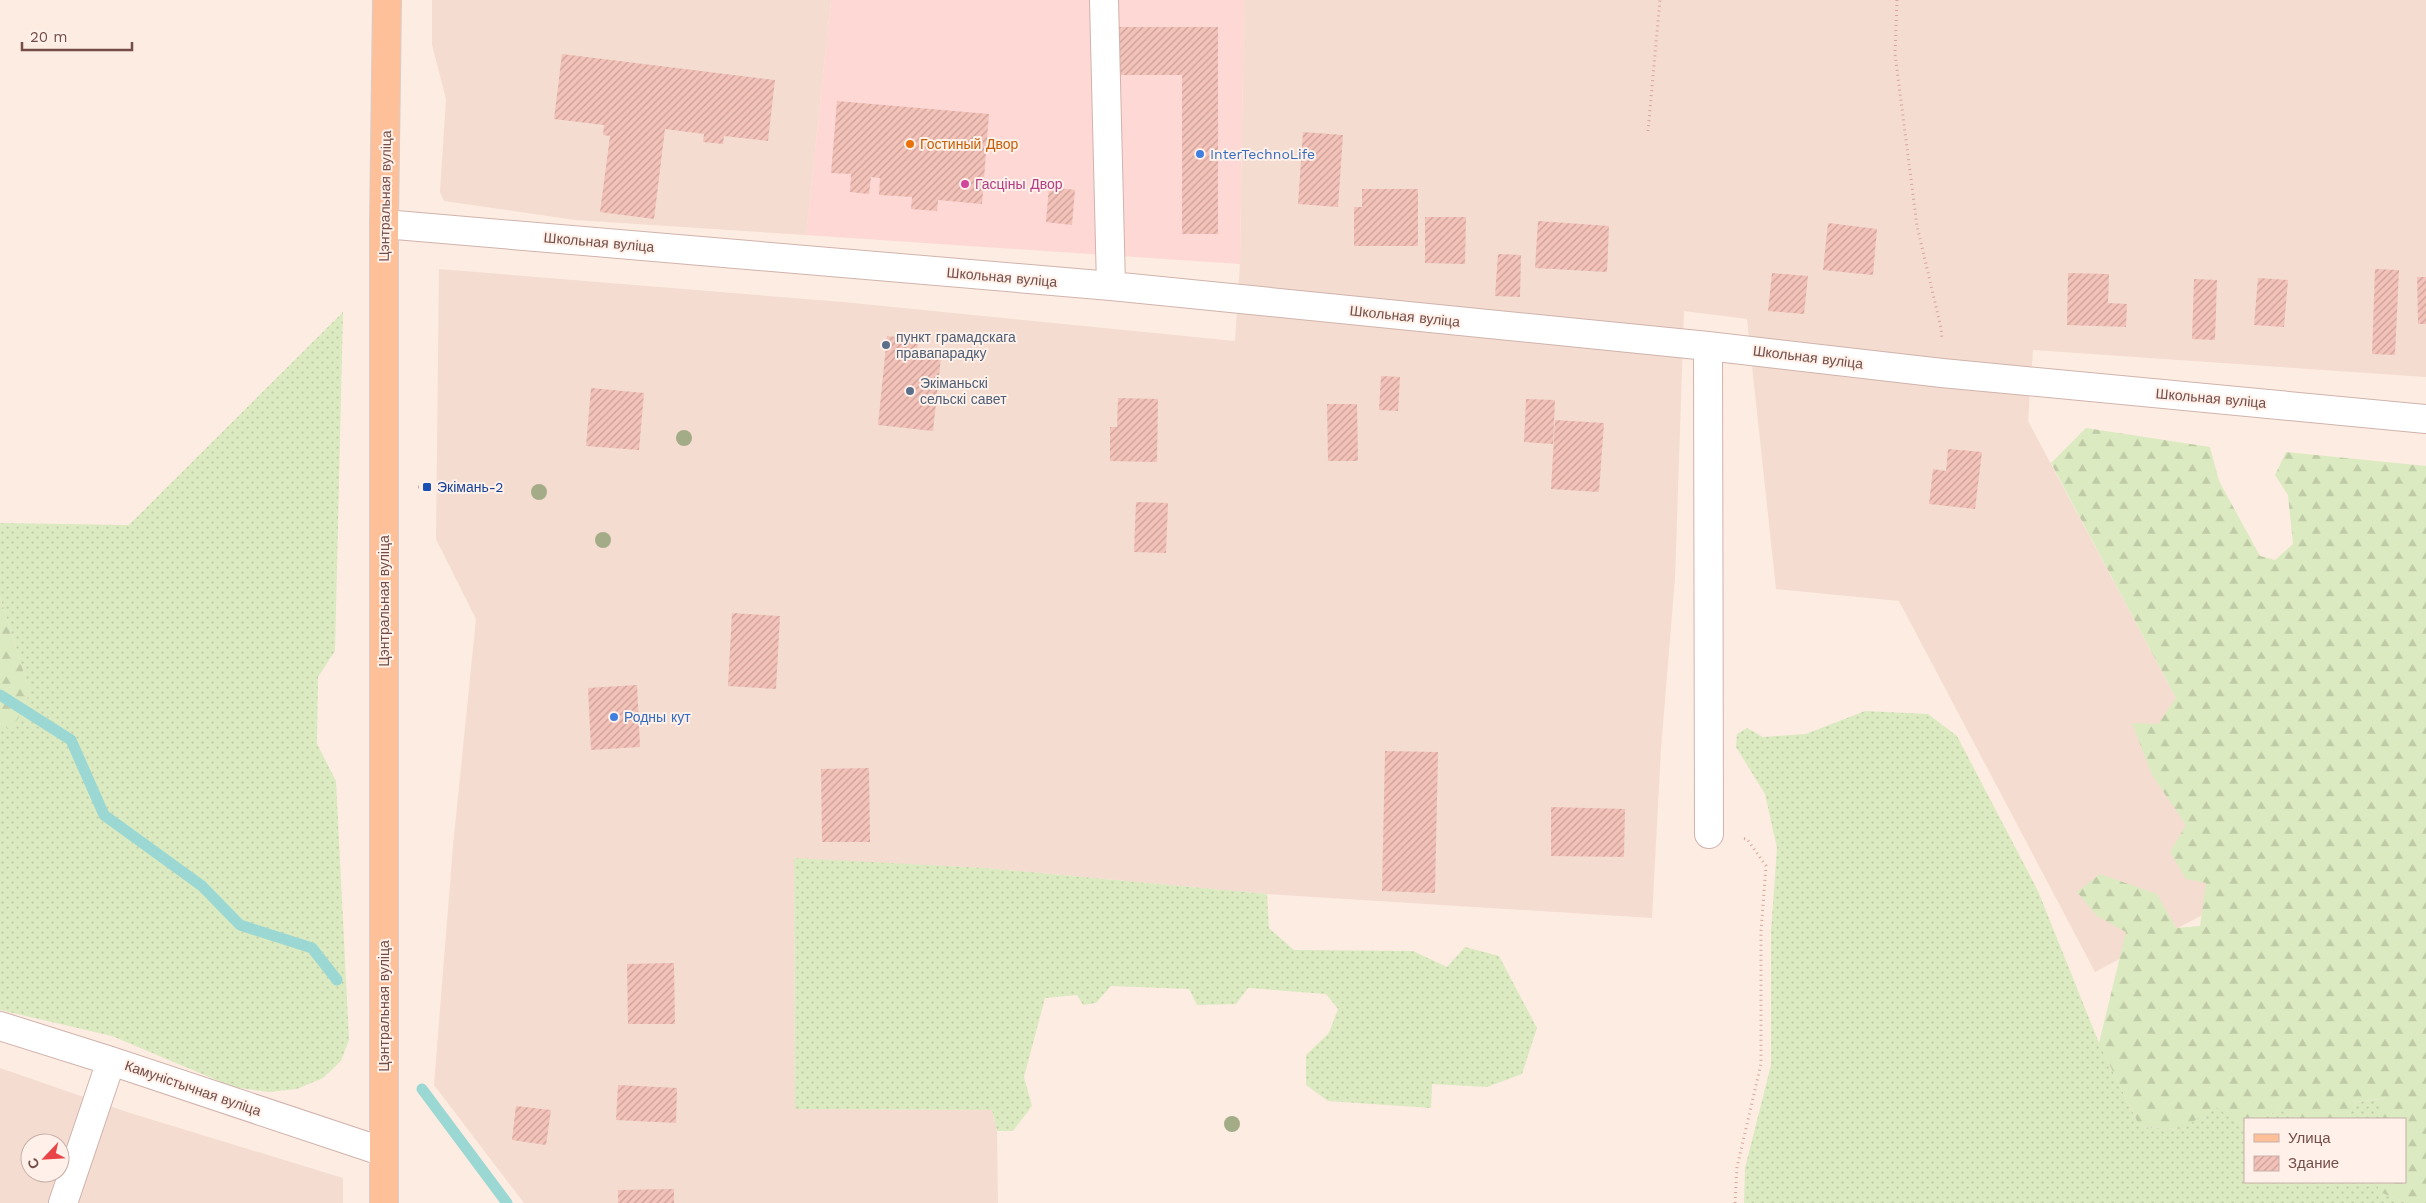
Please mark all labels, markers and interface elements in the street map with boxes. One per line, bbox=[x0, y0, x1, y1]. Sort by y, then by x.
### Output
scale bar bbox=[22, 20, 132, 52]
text: 20 m bbox=[30, 28, 68, 46]
street label: Цэнтральная вуліца bbox=[376, 130, 394, 262]
place label: Гостиный Двор bbox=[920, 136, 1019, 152]
marker: Гостиный Двор bbox=[904, 138, 916, 150]
place label: InterTechnoLife bbox=[1210, 146, 1315, 162]
marker: InterTechnoLife bbox=[1194, 148, 1206, 160]
place label: Гасціны Двор bbox=[975, 176, 1063, 192]
marker: Гасціны Двор bbox=[959, 178, 971, 190]
street label: Школьная вуліца bbox=[543, 229, 655, 255]
street label: Школьная вуліца bbox=[946, 264, 1058, 290]
street label: Школьная вуліца bbox=[1349, 302, 1461, 330]
place label: пункт грамадскага правапарадку bbox=[896, 329, 1016, 361]
marker: пункт грамадскага правапарадку bbox=[880, 339, 892, 351]
street label: Школьная вуліца bbox=[1752, 342, 1864, 372]
place label: Экіманьскі сельскі савет bbox=[920, 375, 1007, 407]
marker: Экіманьскі сельскі савет bbox=[904, 385, 916, 397]
street label: Школьная вуліца bbox=[2155, 385, 2267, 411]
place label: Экімань-2 bbox=[437, 479, 503, 495]
marker: Экімань-2 bbox=[421, 481, 433, 493]
street label: Цэнтральная вуліца bbox=[376, 535, 392, 667]
place label: Родны кут bbox=[624, 709, 691, 725]
marker: Родны кут bbox=[608, 711, 620, 723]
street label: Цэнтральная вуліца bbox=[376, 940, 392, 1072]
street label: Камуністычная вуліца bbox=[123, 1057, 263, 1119]
legend bbox=[2244, 1118, 2406, 1183]
text: Улица bbox=[2288, 1129, 2331, 1147]
north arrow bbox=[20, 1133, 70, 1183]
text: Здание bbox=[2288, 1154, 2339, 1172]
text: С bbox=[24, 1156, 43, 1171]

